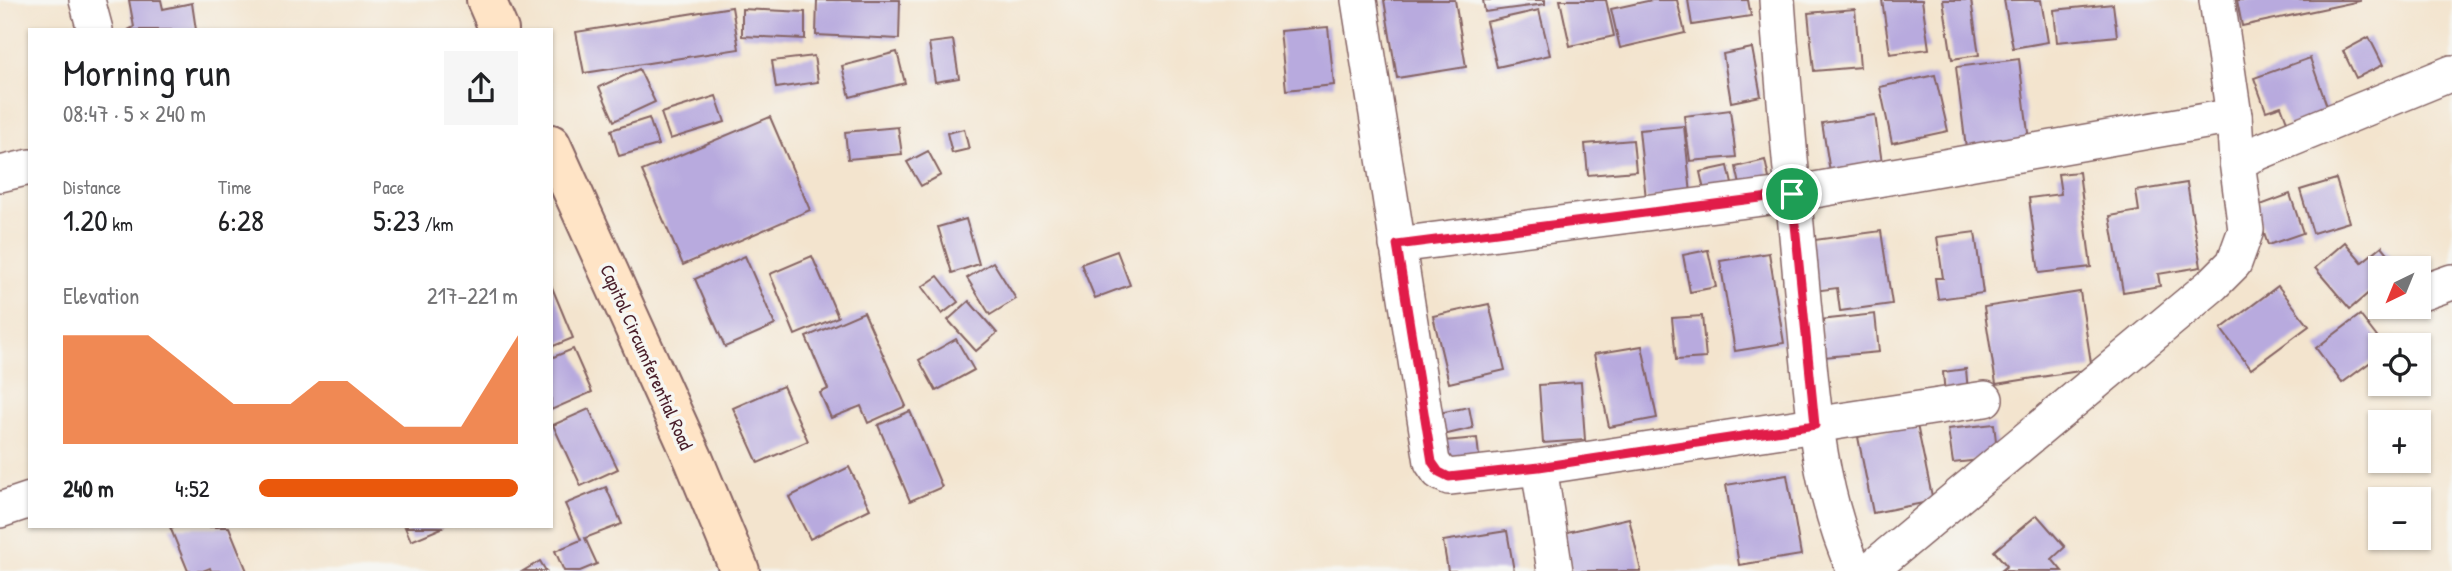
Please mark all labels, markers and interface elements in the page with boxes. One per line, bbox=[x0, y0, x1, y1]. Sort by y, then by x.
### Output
text: Morning run bbox=[63, 46, 231, 98]
button: share bbox=[444, 51, 518, 125]
text: 08:47 · 5 × 240 m bbox=[63, 98, 206, 129]
pin bbox=[1762, 164, 1822, 224]
text: Distance bbox=[63, 174, 121, 200]
text: Time bbox=[218, 174, 252, 200]
text: Pace bbox=[373, 174, 405, 200]
icon: arrive bbox=[1773, 175, 1811, 213]
text: 1.20 bbox=[63, 200, 108, 240]
text: 6:28 bbox=[218, 200, 264, 240]
text: 5:23 bbox=[373, 200, 420, 240]
text: km bbox=[108, 211, 133, 237]
text: /km bbox=[420, 211, 453, 237]
north arrow bbox=[2368, 256, 2431, 318]
map controls bbox=[2368, 256, 2431, 550]
street label: Capitol Circumferential Road bbox=[594, 260, 700, 454]
text: Elevation bbox=[63, 280, 139, 311]
text: 217–221 m bbox=[427, 280, 518, 311]
button: locate bbox=[2368, 333, 2431, 396]
button: + bbox=[2368, 410, 2431, 473]
text: 240 m bbox=[63, 473, 114, 504]
text: 4:52 bbox=[175, 473, 209, 504]
button: − bbox=[2368, 487, 2431, 550]

